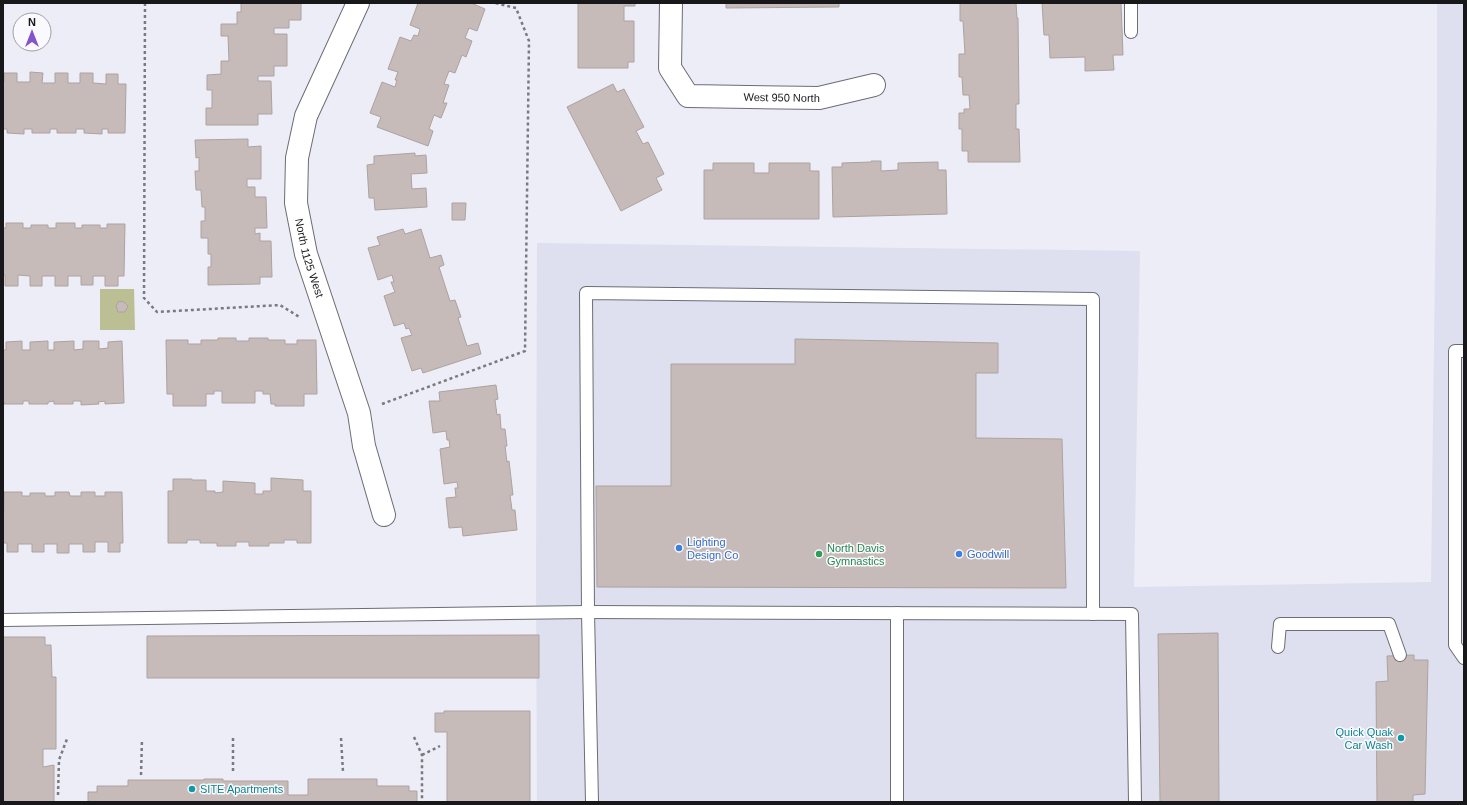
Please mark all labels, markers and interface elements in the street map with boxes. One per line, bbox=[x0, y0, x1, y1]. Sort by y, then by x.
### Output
north arrow bbox=[12, 12, 52, 52]
text: N bbox=[28, 16, 36, 28]
street label: West 950 North bbox=[743, 91, 820, 104]
street label: North 1125 West bbox=[293, 217, 326, 299]
place label: Lighting Design Co bbox=[687, 536, 738, 561]
place label: North Davis Gymnastics bbox=[827, 542, 885, 567]
marker: Lighting Design Co bbox=[674, 543, 684, 553]
place label: Goodwill bbox=[967, 548, 1009, 560]
marker: North Davis Gymnastics bbox=[814, 549, 824, 559]
marker: Goodwill bbox=[954, 549, 964, 559]
place label: Quick Quak Car Wash bbox=[1336, 726, 1393, 751]
marker: Quick Quak Car Wash bbox=[1396, 733, 1406, 743]
place label: SITE Apartments bbox=[200, 783, 284, 795]
marker: SITE Apartments bbox=[187, 784, 197, 794]

